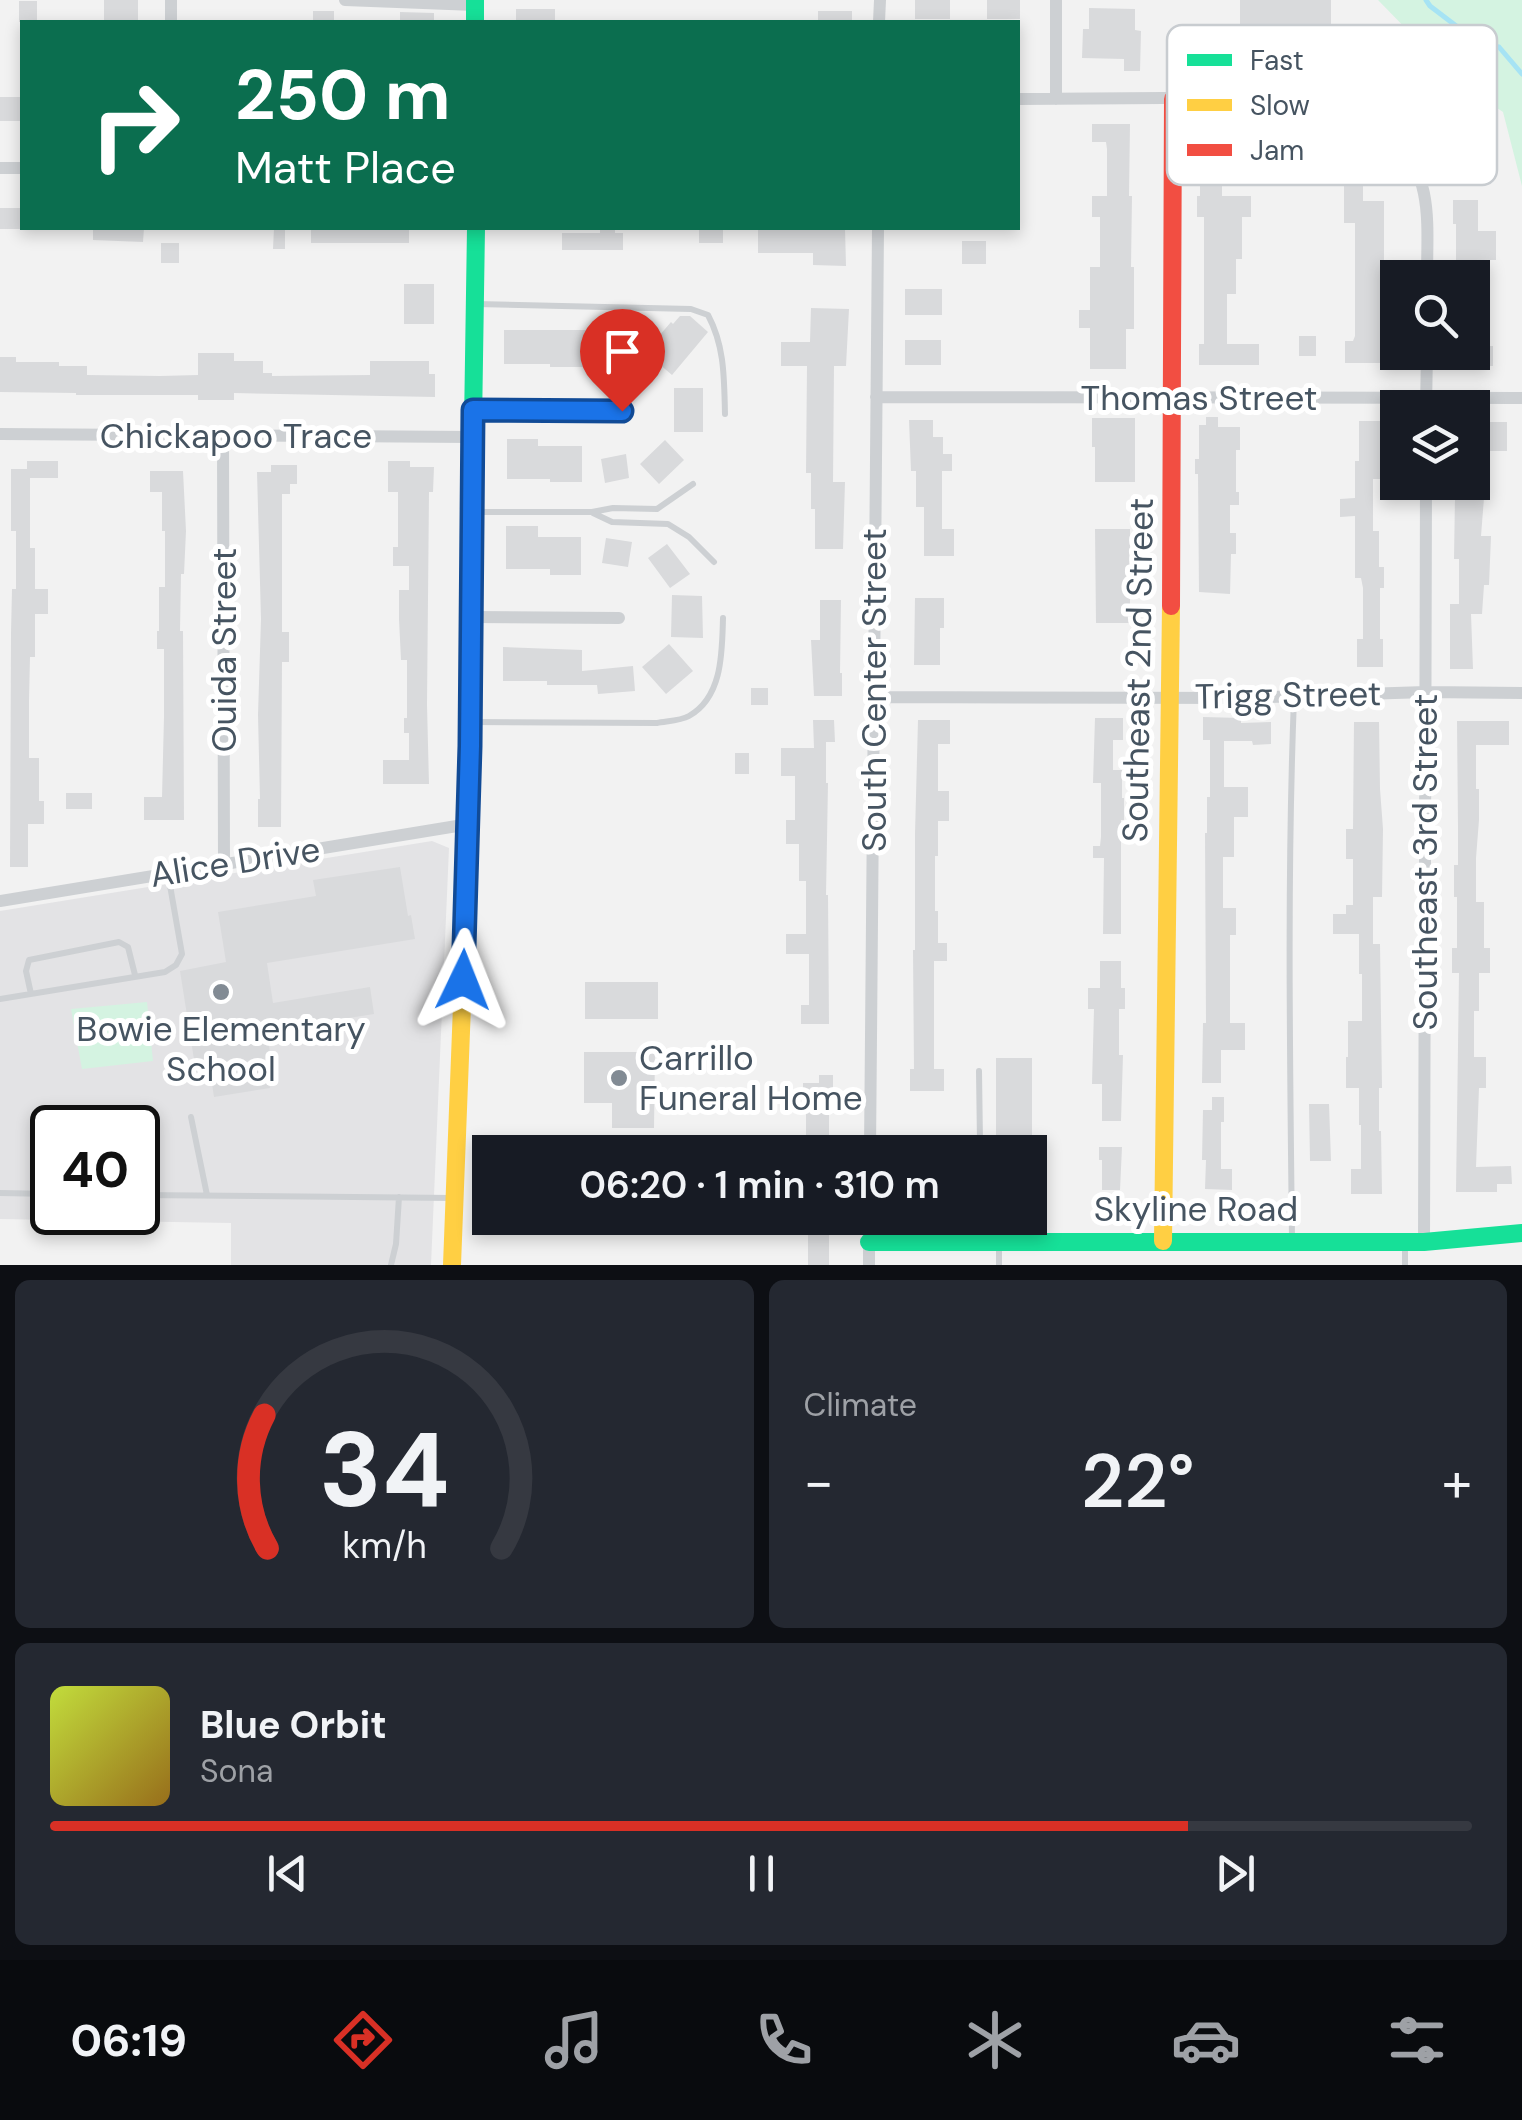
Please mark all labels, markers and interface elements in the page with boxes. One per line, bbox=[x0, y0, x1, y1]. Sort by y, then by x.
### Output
legend bbox=[1167, 25, 1497, 185]
text: Fast bbox=[1250, 42, 1304, 79]
text: 250 m bbox=[235, 50, 451, 141]
icon: right bbox=[70, 60, 200, 190]
text: Slow bbox=[1250, 87, 1310, 124]
text: Jam bbox=[1250, 132, 1304, 169]
text: Matt Place bbox=[235, 138, 456, 197]
map controls bbox=[1380, 260, 1490, 500]
button: search bbox=[1380, 260, 1490, 370]
pin bbox=[580, 309, 665, 412]
icon: arrive bbox=[595, 324, 650, 379]
street label: Thomas Street bbox=[1081, 375, 1317, 421]
button: layers bbox=[1380, 390, 1490, 500]
street label: Chickapoo Trace bbox=[100, 413, 372, 459]
street label: Southeast 2nd Street bbox=[1112, 497, 1164, 843]
street label: South Center Street bbox=[851, 528, 897, 852]
street label: Ouida Street bbox=[201, 547, 247, 753]
street label: Trigg Street bbox=[1194, 670, 1382, 720]
street label: Southeast 3rd Street bbox=[1402, 693, 1448, 1031]
street label: Alice Drive bbox=[147, 826, 323, 898]
position arrow bbox=[411, 928, 515, 1032]
marker: Bowie Elementary School bbox=[210, 981, 232, 1003]
place label: Bowie Elementary School bbox=[76, 1006, 366, 1092]
place label: Carrillo Funeral Home bbox=[639, 1035, 863, 1121]
marker: Carrillo Funeral Home bbox=[608, 1067, 630, 1089]
speed limit sign: 40 bbox=[30, 1105, 160, 1235]
text: 06:20 · 1 min · 310 m bbox=[579, 1160, 940, 1210]
street label: Skyline Road bbox=[1094, 1186, 1298, 1232]
text: Climate bbox=[804, 1384, 917, 1426]
text: 34 bbox=[319, 1403, 449, 1538]
text: 22° bbox=[1081, 1433, 1194, 1530]
text: − bbox=[804, 1446, 834, 1518]
text: + bbox=[1442, 1446, 1472, 1518]
text: km/h bbox=[342, 1523, 426, 1569]
text: Blue Orbit bbox=[200, 1700, 387, 1750]
text: Sona bbox=[200, 1750, 273, 1792]
icon: previous bbox=[260, 1846, 315, 1901]
icon: pause bbox=[734, 1846, 789, 1901]
icon: next bbox=[1208, 1846, 1263, 1901]
icon: directions bbox=[328, 2005, 398, 2075]
icon: music bbox=[539, 2005, 609, 2075]
icon: phone bbox=[749, 2005, 819, 2075]
icon: climate bbox=[960, 2005, 1030, 2075]
icon: car bbox=[1171, 2005, 1241, 2075]
icon: filters bbox=[1382, 2005, 1452, 2075]
text: 06:19 bbox=[70, 2011, 187, 2070]

